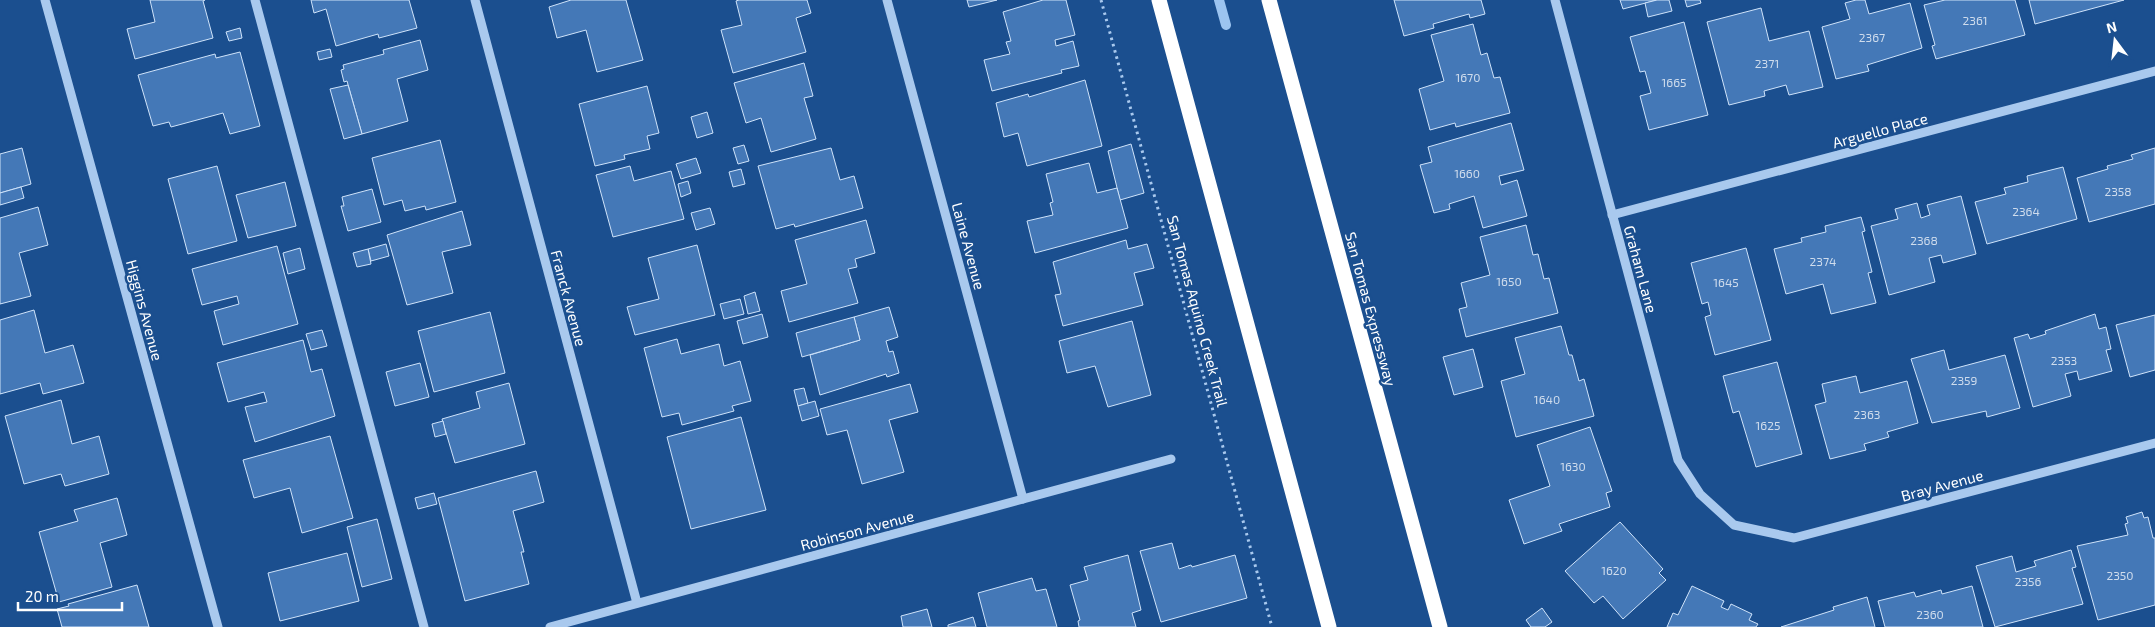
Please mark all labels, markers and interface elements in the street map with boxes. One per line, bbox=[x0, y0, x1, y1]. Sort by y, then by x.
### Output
house number: 2361 bbox=[1962, 13, 1988, 27]
north arrow bbox=[2090, 15, 2140, 65]
text: N bbox=[2104, 17, 2119, 36]
house number: 2367 bbox=[1859, 30, 1885, 44]
house number: 2371 bbox=[1755, 56, 1779, 70]
house number: 1670 bbox=[1455, 70, 1481, 84]
house number: 1665 bbox=[1662, 75, 1686, 89]
street label: Arguello Place bbox=[1830, 109, 1930, 151]
house number: 1660 bbox=[1454, 166, 1480, 180]
house number: 2358 bbox=[2104, 184, 2132, 198]
street label: Laine Avenue bbox=[949, 200, 989, 292]
house number: 2364 bbox=[2012, 204, 2040, 218]
street label: San Tomas Aquino Creek Trail bbox=[1164, 213, 1232, 409]
street label: Graham Lane bbox=[1621, 223, 1661, 315]
street label: San Tomas Expressway bbox=[1342, 230, 1400, 388]
house number: 2368 bbox=[1910, 233, 1938, 247]
street label: Franck Avenue bbox=[548, 248, 590, 348]
house number: 2374 bbox=[1810, 254, 1836, 268]
street label: Higgins Avenue bbox=[123, 258, 167, 362]
house number: 1650 bbox=[1496, 274, 1522, 288]
house number: 1645 bbox=[1713, 275, 1739, 289]
house number: 2353 bbox=[2051, 353, 2077, 367]
house number: 2359 bbox=[1951, 373, 1977, 387]
house number: 1640 bbox=[1534, 392, 1560, 406]
house number: 2363 bbox=[1854, 407, 1880, 421]
house number: 1625 bbox=[1756, 418, 1780, 432]
house number: 1630 bbox=[1560, 459, 1586, 473]
street label: Bray Avenue bbox=[1899, 465, 1985, 505]
street label: Robinson Avenue bbox=[798, 506, 916, 554]
house number: 1620 bbox=[1601, 563, 1627, 577]
house number: 2350 bbox=[2106, 568, 2134, 582]
house number: 2356 bbox=[2015, 574, 2041, 588]
scale bar bbox=[18, 580, 121, 612]
text: 20 m bbox=[25, 587, 59, 605]
house number: 2360 bbox=[1916, 607, 1944, 621]

